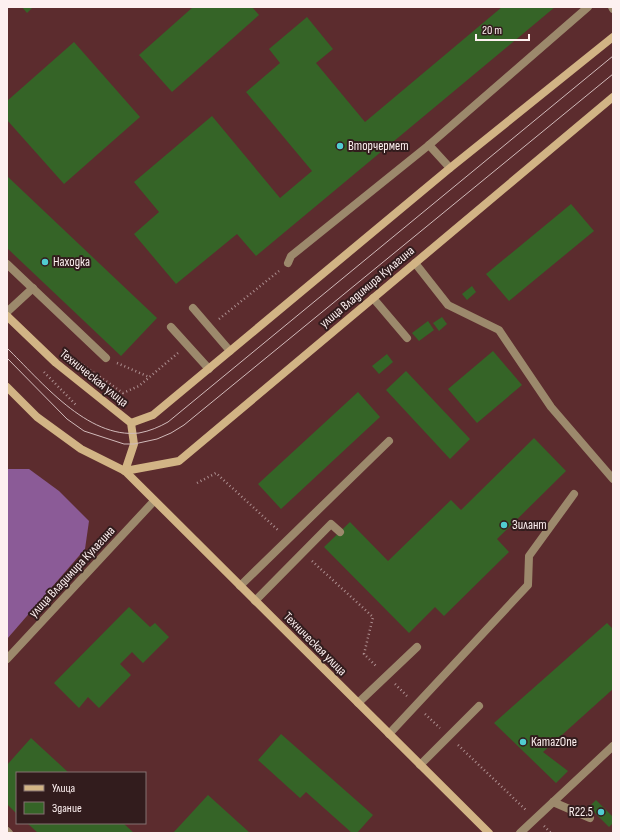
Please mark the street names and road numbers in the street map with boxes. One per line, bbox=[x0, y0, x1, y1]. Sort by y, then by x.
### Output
street label: улица Владимира Кулагина bbox=[316, 243, 418, 331]
street label: Техническая улица bbox=[57, 346, 131, 410]
street label: улица Владимира Кулагина bbox=[26, 523, 118, 621]
street label: Техническая улица bbox=[280, 609, 350, 679]

